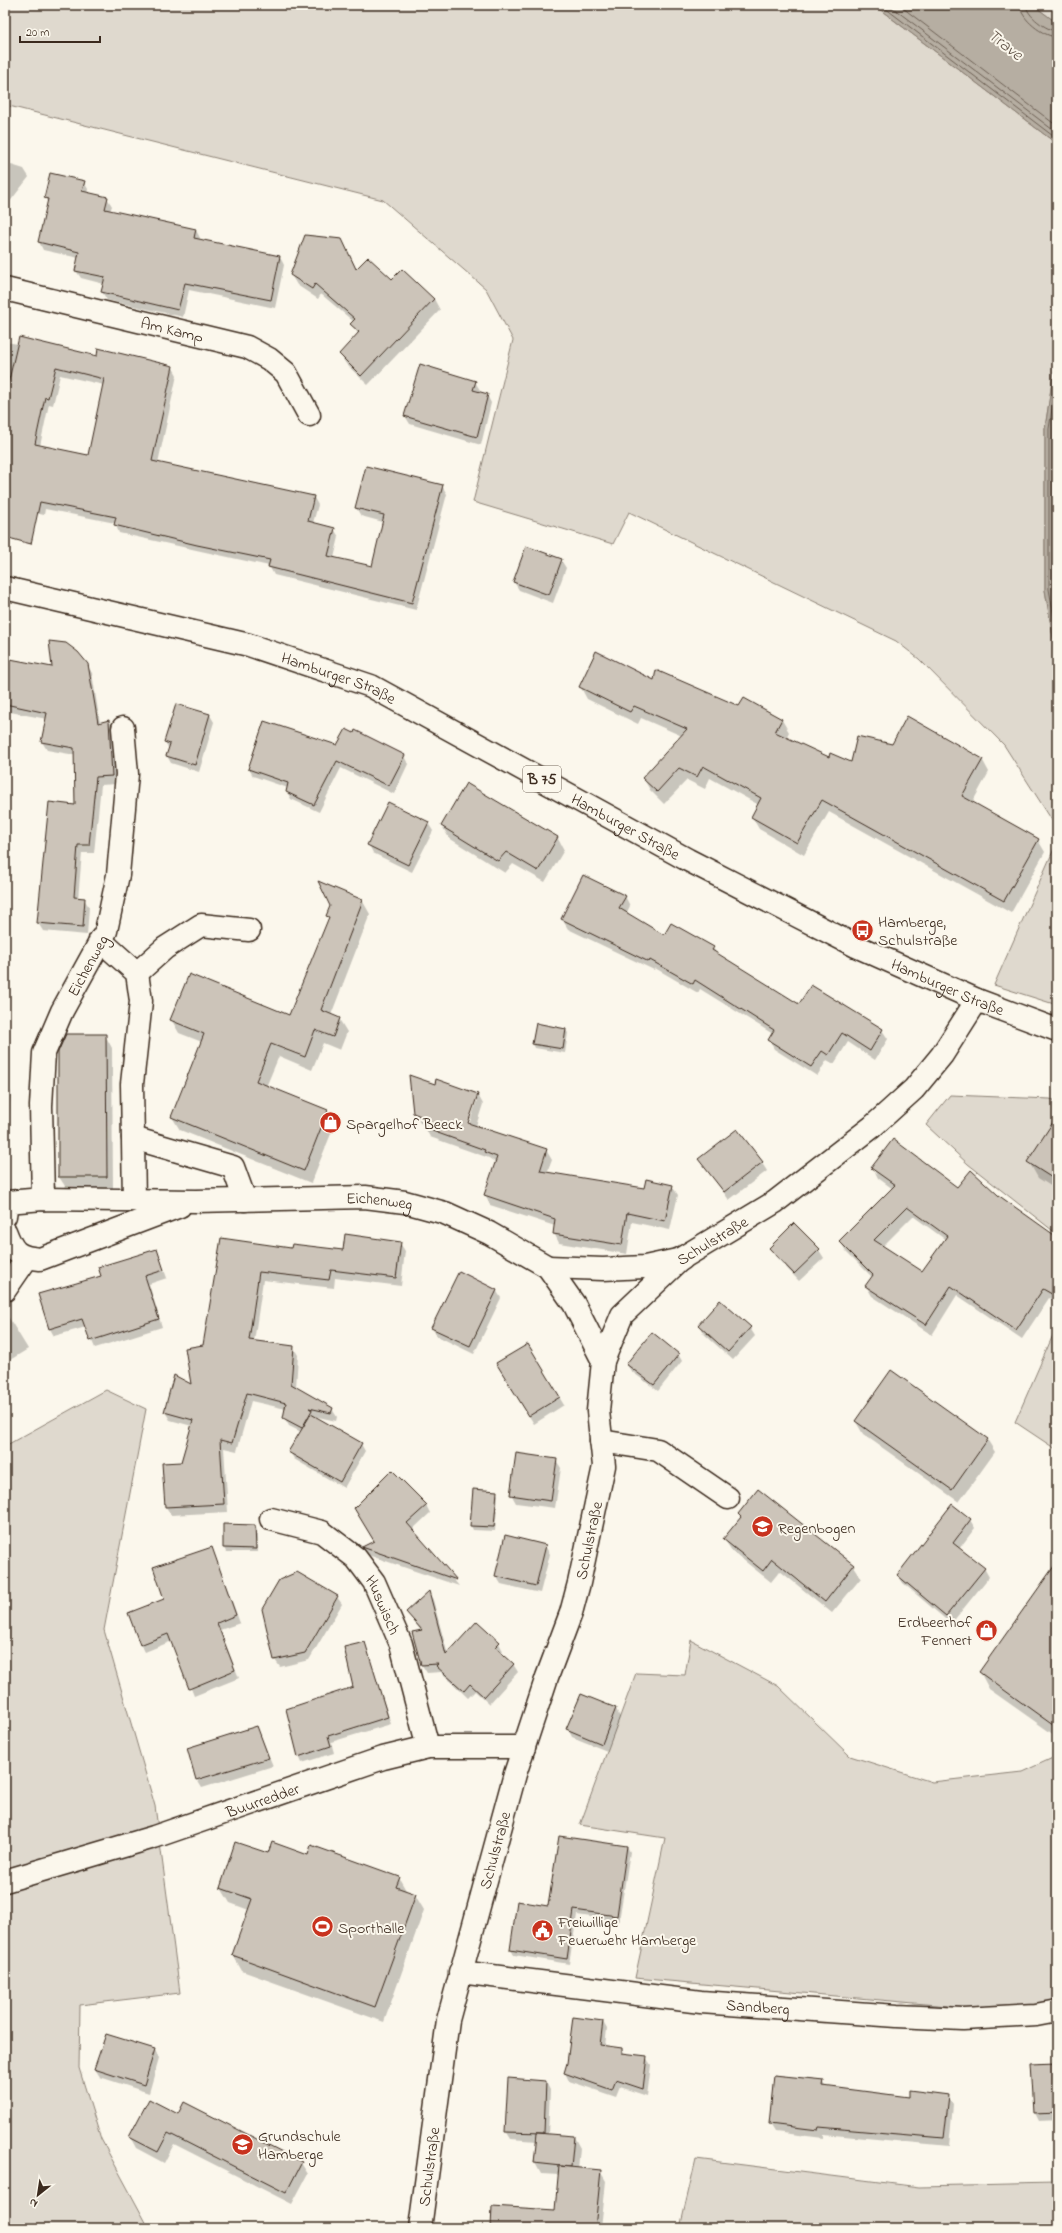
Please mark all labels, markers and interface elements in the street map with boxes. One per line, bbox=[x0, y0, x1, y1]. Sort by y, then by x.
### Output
scale bar bbox=[20, 18, 100, 44]
water label: Trave bbox=[982, 23, 1029, 68]
text: 20 m bbox=[26, 24, 49, 42]
street label: Am Kamp bbox=[138, 312, 206, 350]
street label: Hamburger Straße bbox=[278, 647, 400, 712]
road number: B 75 bbox=[523, 766, 561, 792]
street label: Hamburger Straße bbox=[566, 788, 684, 868]
place label: Hamberge, Schulstraße bbox=[878, 911, 958, 953]
bus stop icon: Hamberge, Schulstraße bbox=[850, 917, 876, 943]
street label: Eichenweg bbox=[62, 931, 116, 1001]
street label: Hamburger Straße bbox=[887, 953, 1008, 1023]
shop icon: Spargelhof Beeck bbox=[318, 1110, 344, 1136]
place label: Spargelhof Beeck bbox=[346, 1113, 463, 1137]
street label: Eichenweg bbox=[346, 1187, 415, 1218]
street label: Schulstraße bbox=[673, 1211, 754, 1273]
street label: Schulstraße bbox=[570, 1499, 610, 1582]
school or university icon: Regenbogen bbox=[749, 1514, 775, 1540]
place label: Regenbogen bbox=[778, 1517, 855, 1541]
street label: Huswisch bbox=[359, 1571, 406, 1639]
place label: Erdbeerhof Fennert bbox=[897, 1611, 973, 1653]
shop icon: Erdbeerhof Fennert bbox=[974, 1617, 1000, 1643]
street label: Buurredder bbox=[222, 1778, 303, 1826]
street label: Schulstraße bbox=[474, 1808, 518, 1892]
place label: Freiwillige Feuerwehr Hamberge bbox=[557, 1911, 697, 1953]
sports icon: Sporthalle bbox=[310, 1914, 336, 1940]
place label: Sporthalle bbox=[338, 1917, 405, 1941]
public building icon: Freiwillige Feuerwehr Hamberge bbox=[529, 1917, 555, 1943]
street label: Sandberg bbox=[725, 1994, 790, 2022]
place label: Grundschule Hamberge bbox=[258, 2125, 342, 2167]
street label: Schulstraße bbox=[413, 2125, 448, 2208]
school or university icon: Grundschule Hamberge bbox=[229, 2131, 255, 2157]
north arrow bbox=[18, 2175, 58, 2215]
text: N bbox=[26, 2194, 41, 2212]

